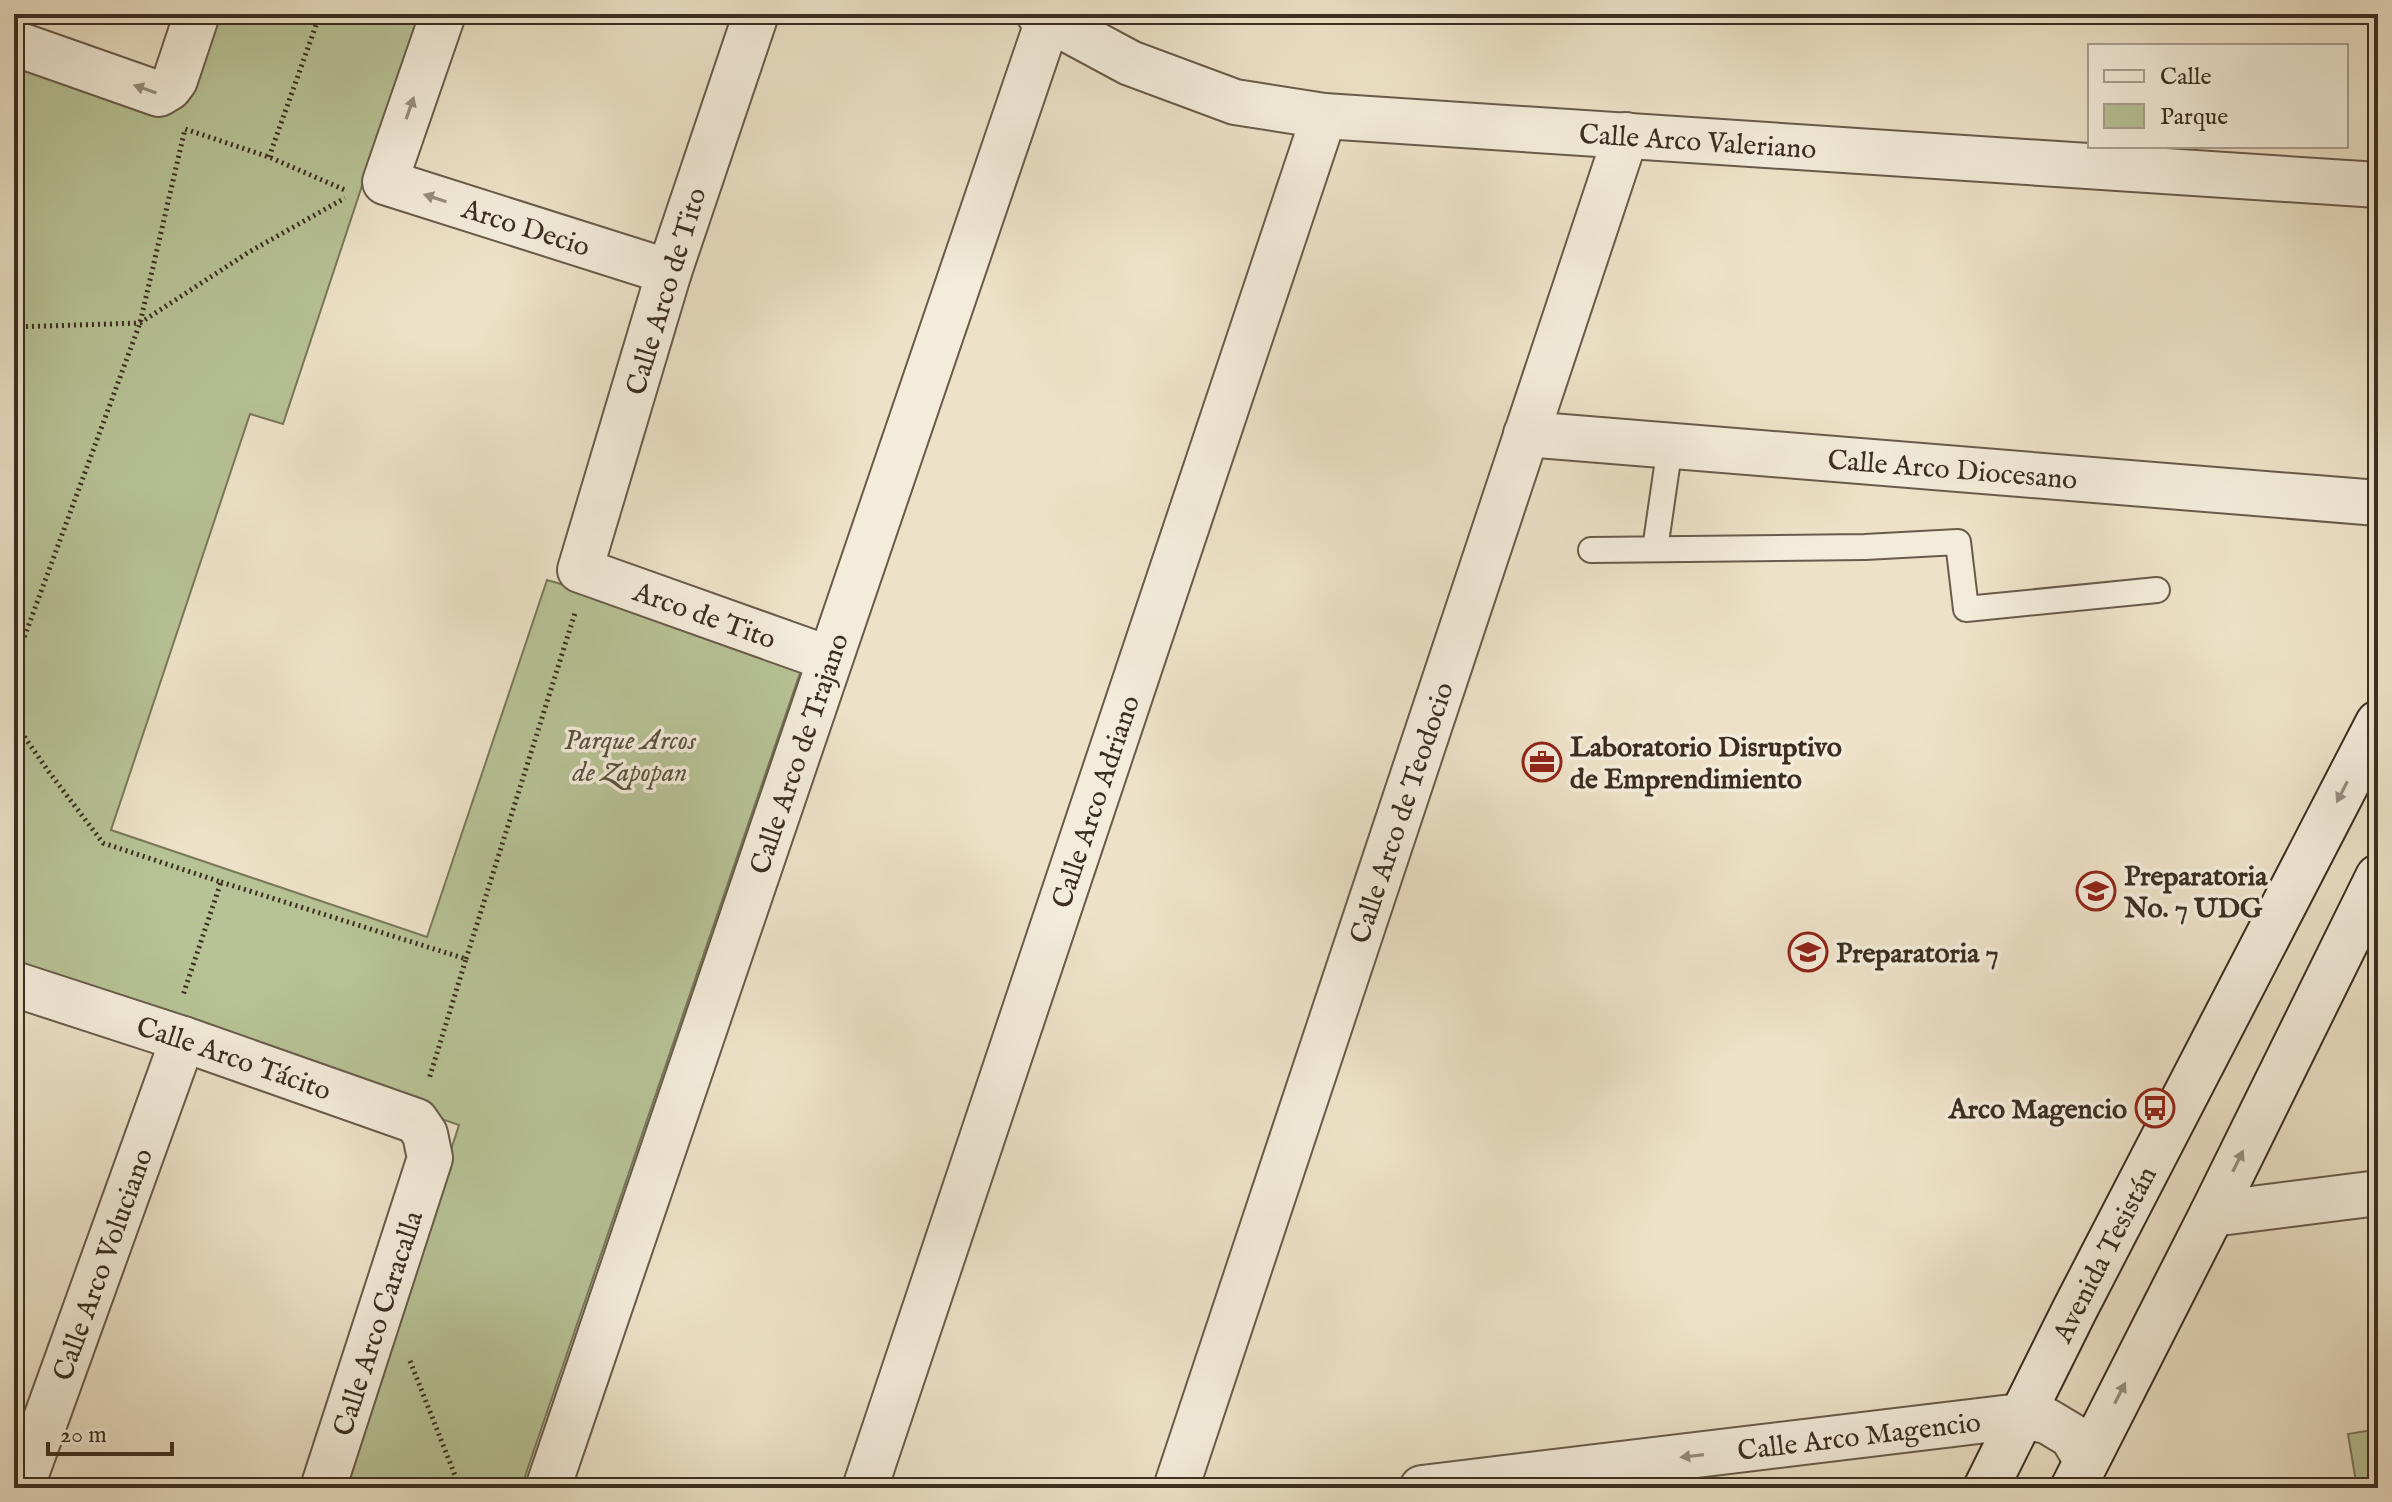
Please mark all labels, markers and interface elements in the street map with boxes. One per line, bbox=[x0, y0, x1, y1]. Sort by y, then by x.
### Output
legend bbox=[2088, 44, 2348, 148]
text: Calle bbox=[2160, 62, 2212, 93]
one-way arrow bbox=[133, 82, 157, 94]
one-way arrow bbox=[405, 96, 417, 120]
text: Parque bbox=[2160, 102, 2228, 133]
street label: Calle Arco Valeriano bbox=[1578, 118, 1817, 168]
street label: Calle Arco de Tito bbox=[619, 184, 716, 400]
one-way arrow bbox=[422, 191, 446, 204]
street label: Arco Decio bbox=[456, 192, 594, 266]
street label: Calle Arco Diocesano bbox=[1826, 443, 2079, 499]
street label: Arco de Tito bbox=[627, 575, 780, 658]
street label: Calle Arco de Trajano bbox=[743, 629, 858, 879]
street label: Calle Arco de Teodocio bbox=[1343, 678, 1463, 948]
street label: Calle Arco Adriano bbox=[1045, 691, 1149, 913]
park label: Parque Arcos de Zapopan bbox=[564, 724, 697, 791]
place label: Laboratorio Disruptivo de Emprendimiento bbox=[1570, 731, 1842, 798]
office icon: Laboratorio Disruptivo de Emprendimiento bbox=[1521, 741, 1563, 783]
one-way arrow bbox=[2336, 781, 2349, 804]
place label: Preparatoria No. 7 UDG bbox=[2123, 860, 2268, 927]
school or university icon: Preparatoria No. 7 UDG bbox=[2075, 870, 2117, 912]
school or university icon: Preparatoria 7 bbox=[1787, 931, 1829, 973]
place label: Preparatoria 7 bbox=[1836, 937, 1999, 972]
street label: Calle Arco Tácito bbox=[132, 1010, 335, 1110]
bus stop icon: Arco Magencio bbox=[2134, 1087, 2176, 1129]
place label: Arco Magencio bbox=[1948, 1093, 2127, 1128]
street label: Calle Arco Voluciano bbox=[46, 1144, 162, 1386]
one-way arrow bbox=[2231, 1150, 2245, 1173]
street label: Avenida Tesistán bbox=[2046, 1161, 2166, 1350]
street label: Calle Arco Caracalla bbox=[326, 1206, 433, 1441]
one-way arrow bbox=[2114, 1382, 2127, 1405]
scale bar bbox=[48, 1406, 172, 1456]
street label: Calle Arco Magencio bbox=[1736, 1406, 1983, 1470]
text: 20 m bbox=[60, 1420, 107, 1451]
one-way arrow bbox=[1679, 1449, 1704, 1462]

